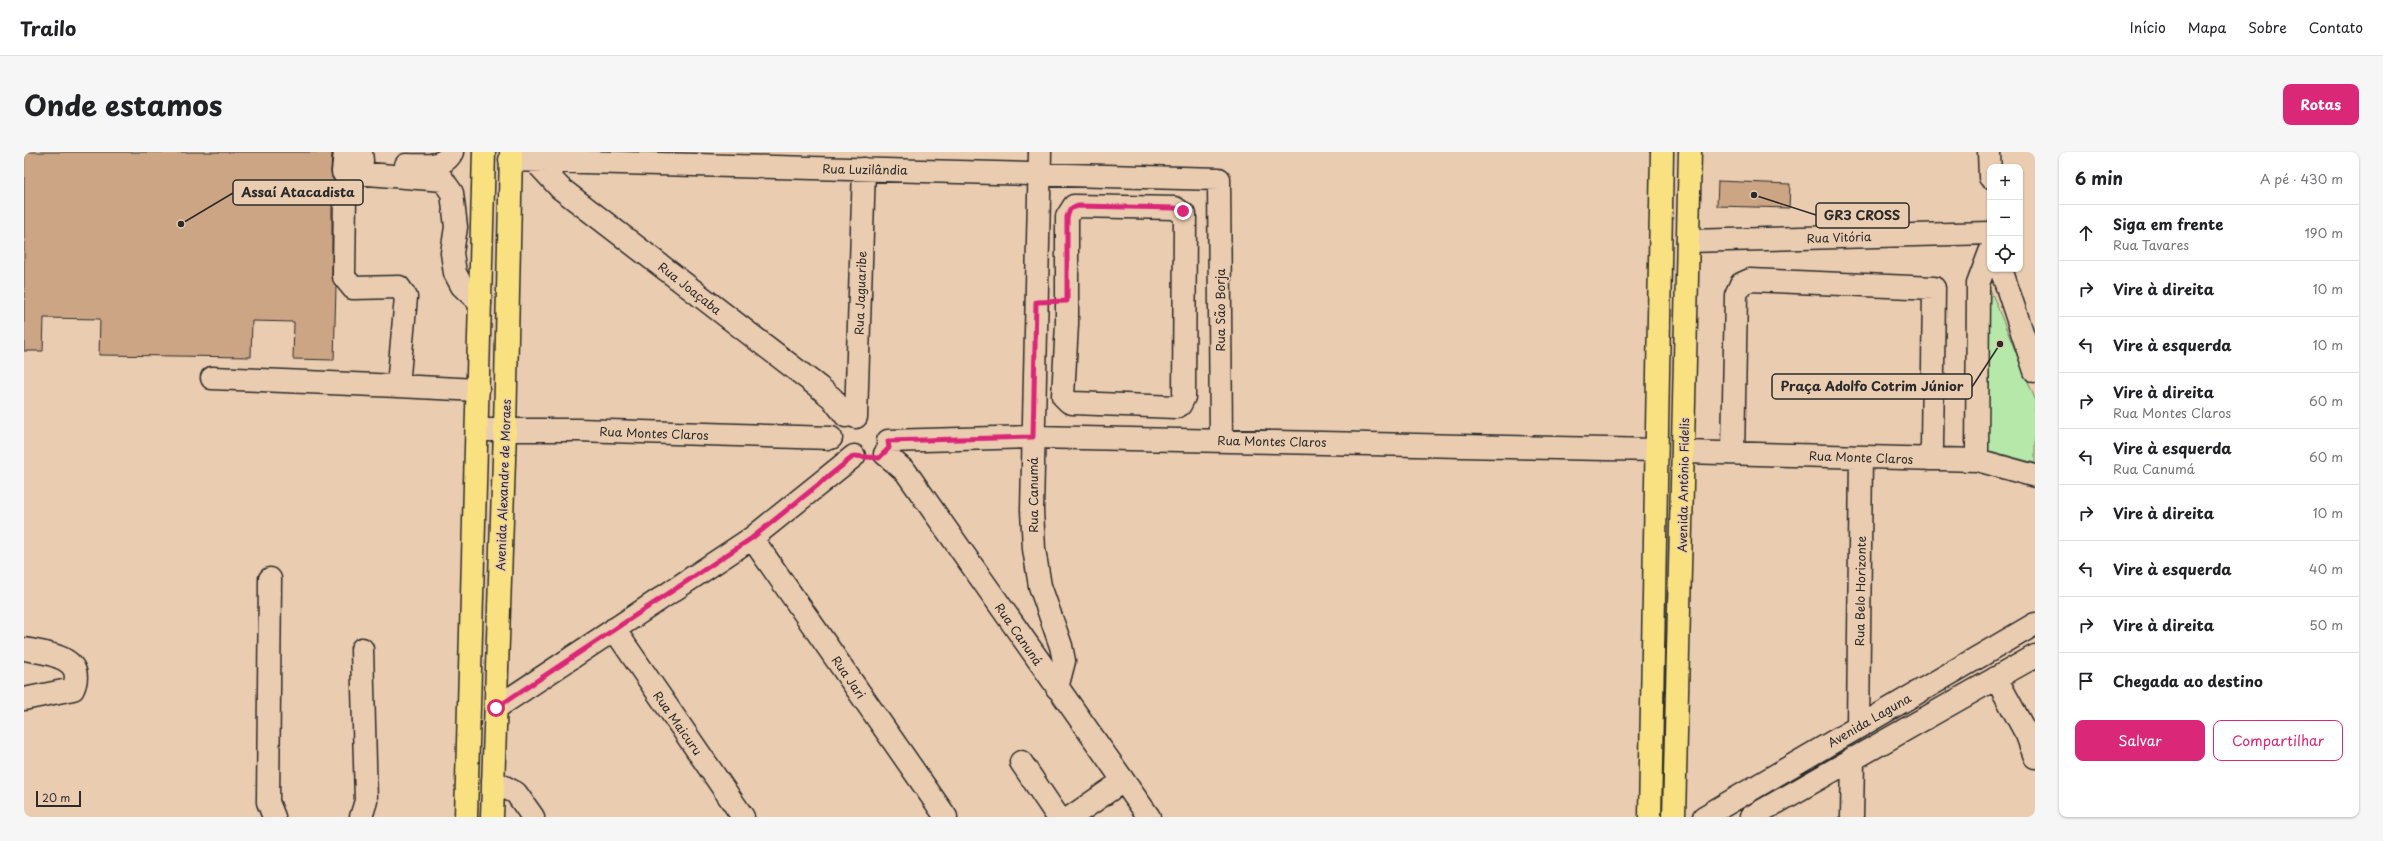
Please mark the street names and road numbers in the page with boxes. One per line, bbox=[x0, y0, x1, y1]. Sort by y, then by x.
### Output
street label: Rua Luzilândia bbox=[822, 159, 908, 179]
street label: Rua Vitória bbox=[1806, 227, 1872, 247]
street label: Rua Jaguaribe bbox=[850, 250, 870, 335]
street label: Rua Joaçaba bbox=[655, 258, 726, 319]
street label: Rua São Borja bbox=[1211, 268, 1229, 352]
street label: Avenida Alexandre de Moraes bbox=[491, 398, 515, 571]
street label: Avenida Antônio Fidelis bbox=[1673, 417, 1693, 553]
street label: Rua Montes Claros bbox=[599, 422, 709, 444]
street label: Rua Montes Claros bbox=[1217, 431, 1327, 451]
street label: Rua Monte Claros bbox=[1808, 446, 1914, 468]
street label: Rua Canumá bbox=[1024, 457, 1042, 533]
street label: Rua Belo Horizonte bbox=[1850, 535, 1870, 646]
street label: Rua Canuná bbox=[991, 599, 1047, 669]
street label: Rua Jari bbox=[828, 652, 870, 702]
street label: Rua Maicuru bbox=[649, 687, 707, 759]
street label: Avenida Laguna bbox=[1824, 689, 1914, 751]

